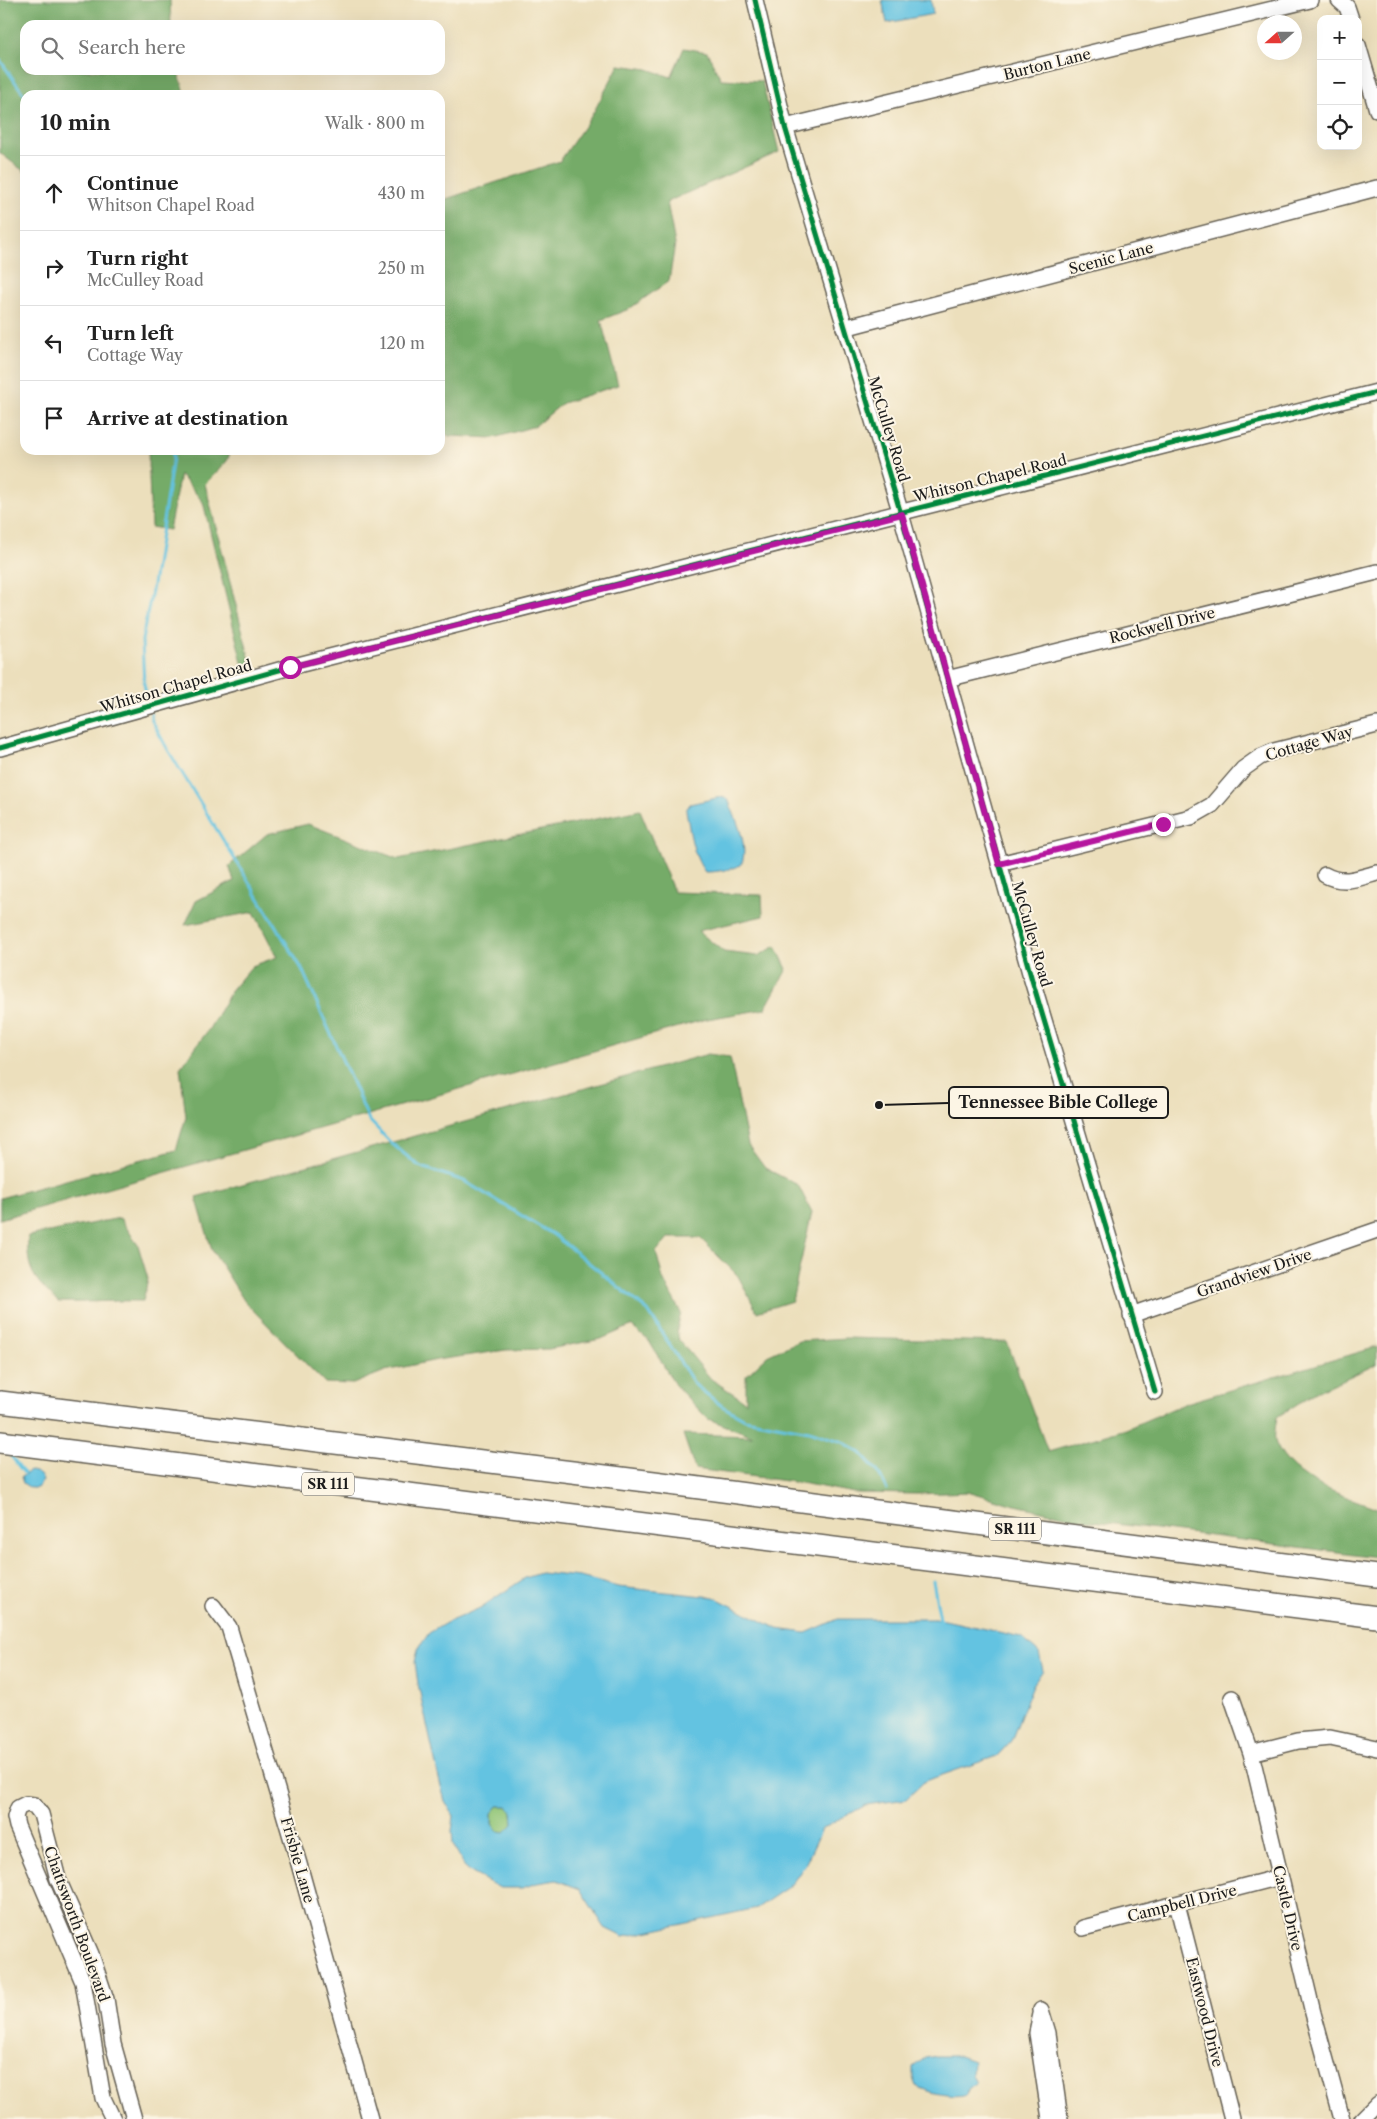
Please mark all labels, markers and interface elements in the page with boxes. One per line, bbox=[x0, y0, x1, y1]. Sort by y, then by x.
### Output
north arrow bbox=[1257, 15, 1302, 60]
map controls bbox=[1317, 15, 1362, 150]
button: + bbox=[1317, 15, 1362, 60]
search box bbox=[20, 20, 445, 75]
icon: search bbox=[38, 34, 66, 62]
text: Search here bbox=[78, 36, 186, 59]
street label: Burton Lane bbox=[1001, 44, 1093, 84]
button: − bbox=[1317, 60, 1362, 105]
button: locate bbox=[1317, 105, 1362, 150]
text: 10 min bbox=[40, 110, 111, 135]
text: Walk · 800 m bbox=[325, 113, 425, 133]
text: Continue bbox=[87, 172, 179, 195]
icon: ahead bbox=[40, 179, 68, 207]
text: 430 m bbox=[378, 183, 425, 203]
text: Whitson Chapel Road bbox=[87, 195, 255, 215]
street label: Scenic Lane bbox=[1067, 238, 1155, 278]
text: Turn right bbox=[87, 247, 188, 270]
icon: right bbox=[40, 254, 68, 282]
text: 250 m bbox=[378, 258, 425, 278]
text: McCulley Road bbox=[87, 270, 204, 290]
text: Turn left bbox=[87, 322, 174, 345]
icon: left bbox=[40, 329, 68, 357]
text: 120 m bbox=[380, 333, 425, 353]
text: Cottage Way bbox=[87, 345, 183, 365]
street label: McCulley Road bbox=[864, 374, 914, 484]
icon: arrive bbox=[40, 404, 68, 432]
text: Arrive at destination bbox=[87, 407, 288, 430]
street label: Whitson Chapel Road bbox=[910, 450, 1069, 506]
street label: Rockwell Drive bbox=[1107, 603, 1217, 647]
street label: Whitson Chapel Road bbox=[97, 655, 254, 717]
route start bbox=[279, 656, 302, 679]
street label: Cottage Way bbox=[1263, 721, 1355, 765]
route end bbox=[1152, 813, 1175, 836]
street label: McCulley Road bbox=[1008, 879, 1056, 989]
callout: Tennessee Bible College bbox=[949, 1087, 1168, 1118]
text: Tennessee Bible College bbox=[958, 1092, 1158, 1112]
street label: Grandview Drive bbox=[1194, 1244, 1314, 1302]
road number: SR 111 bbox=[302, 1472, 354, 1496]
road number: SR 111 bbox=[989, 1518, 1041, 1540]
street label: Frisbie Lane bbox=[277, 1815, 319, 1905]
street label: Chattsworth Boulevard bbox=[40, 1843, 114, 2005]
street label: Castle Drive bbox=[1269, 1863, 1307, 1953]
street label: Campbell Drive bbox=[1125, 1880, 1239, 1926]
street label: Eastwood Drive bbox=[1182, 1955, 1228, 2069]

